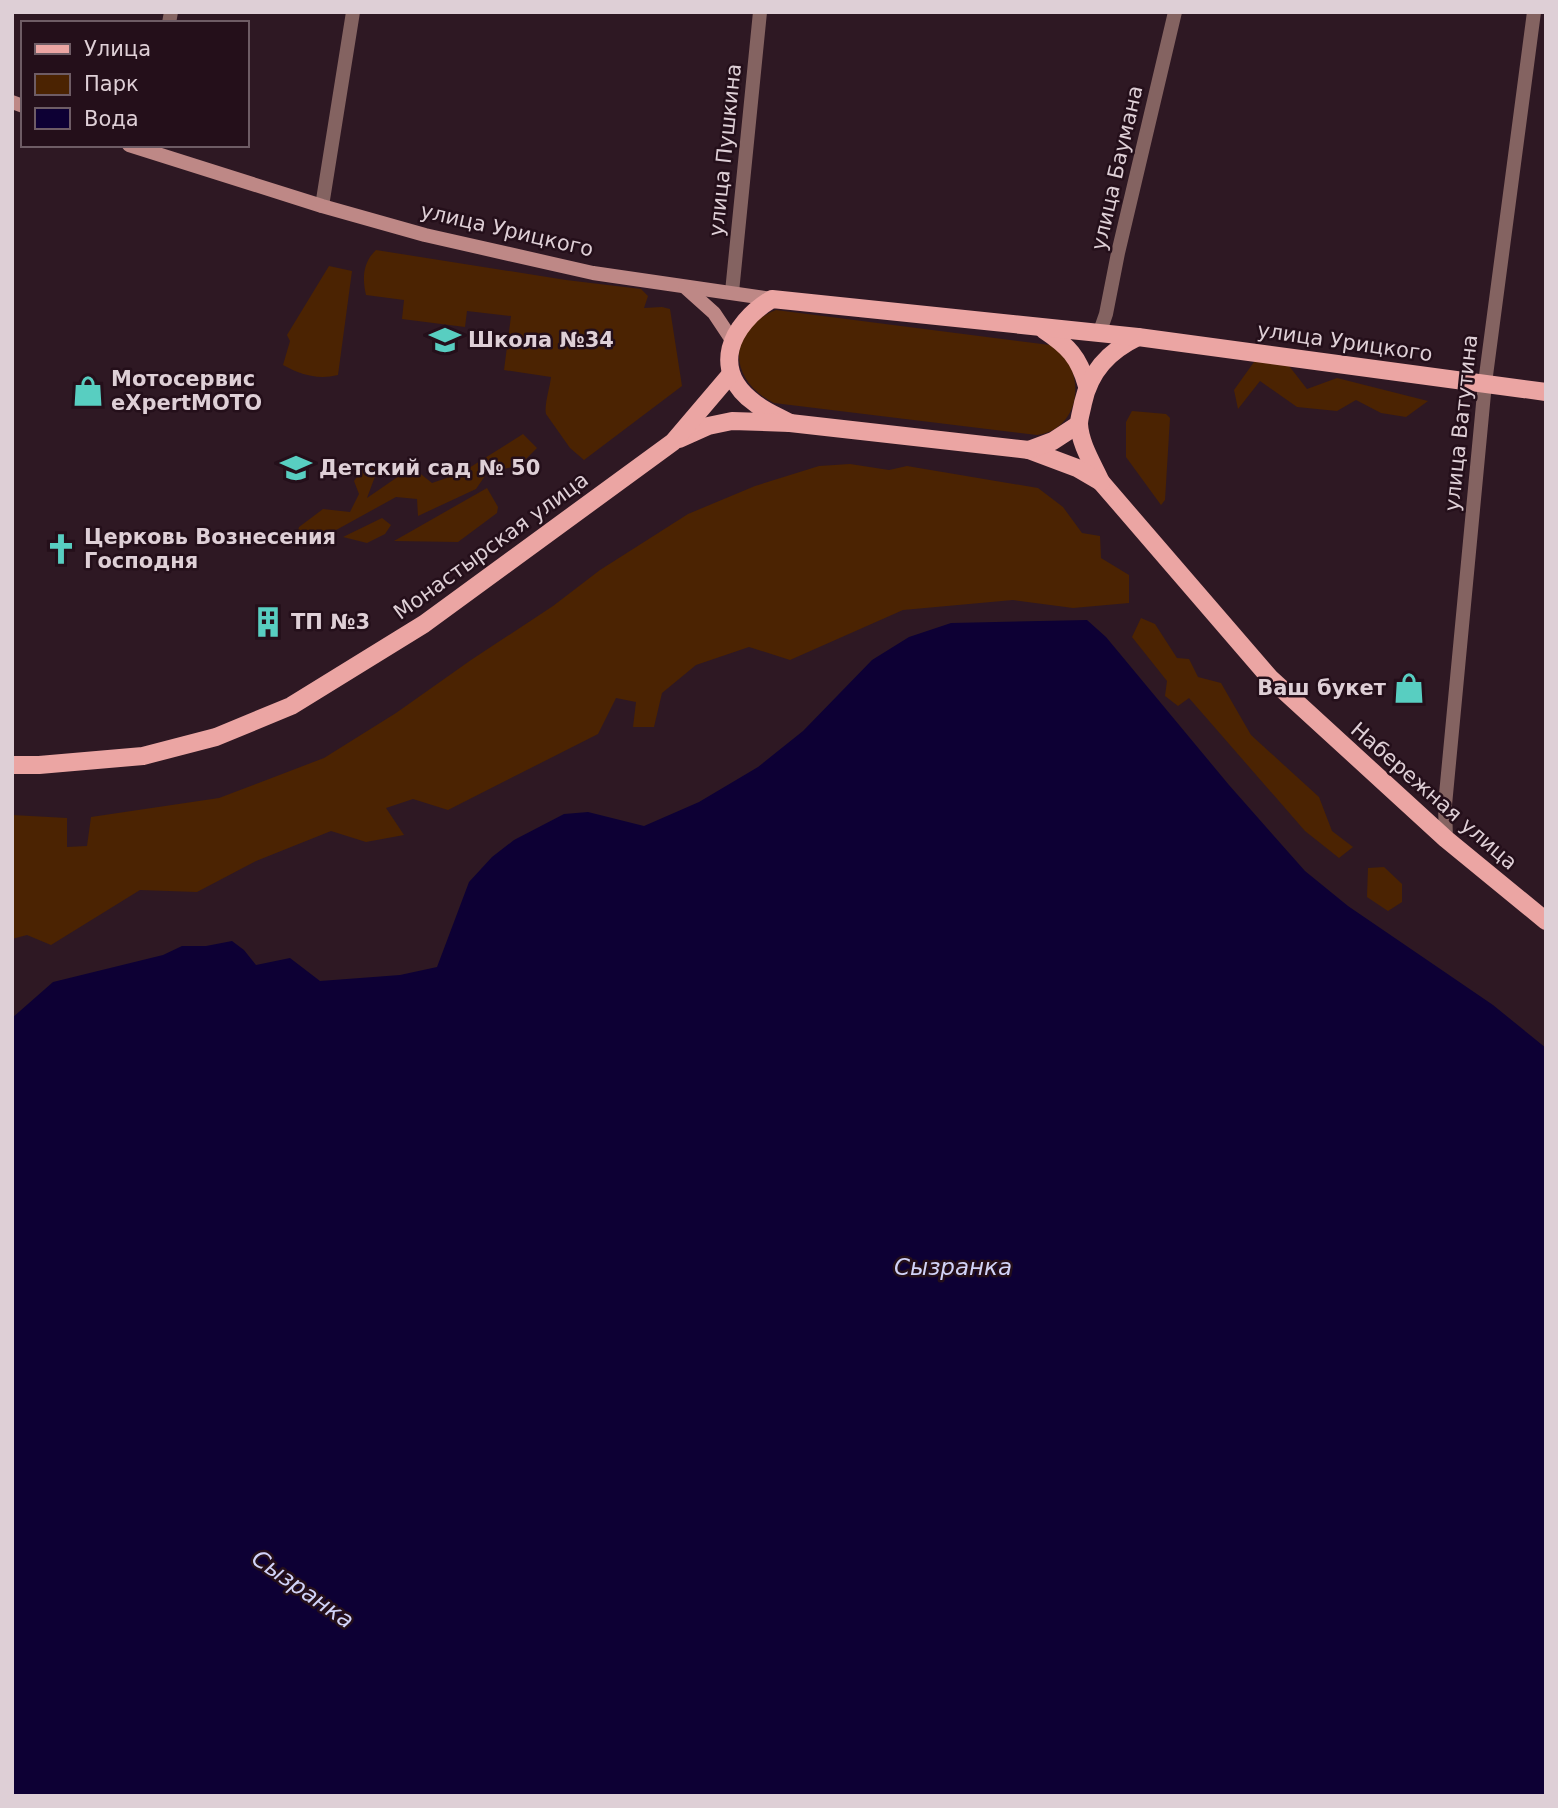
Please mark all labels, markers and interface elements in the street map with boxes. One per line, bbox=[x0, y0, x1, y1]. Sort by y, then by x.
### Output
legend bbox=[21, 21, 248, 147]
text: Улица bbox=[84, 37, 151, 61]
street label: улица Пушкина bbox=[704, 62, 746, 238]
text: Парк bbox=[84, 72, 139, 96]
street label: улица Баумана bbox=[1086, 83, 1148, 253]
text: Вода bbox=[84, 107, 139, 131]
street label: улица Урицкого bbox=[418, 198, 596, 262]
street label: улица Урицкого bbox=[1256, 318, 1434, 366]
school or university icon: Школа №34 bbox=[428, 323, 462, 357]
place label: Школа №34 bbox=[468, 328, 614, 352]
street label: улица Ватутина bbox=[1440, 333, 1482, 513]
place label: Мотосервис eXpertMOTO bbox=[111, 367, 262, 415]
shop icon: Мотосервис eXpertMOTO bbox=[71, 374, 105, 408]
school or university icon: Детский сад № 50 bbox=[279, 451, 313, 485]
place label: Детский сад № 50 bbox=[319, 456, 540, 480]
street label: Монастырская улица bbox=[389, 467, 593, 625]
place label: Церковь Вознесения Господня bbox=[84, 525, 336, 573]
church icon: Церковь Вознесения Господня bbox=[44, 532, 78, 566]
building icon: ТП №3 bbox=[251, 605, 285, 639]
place label: ТП №3 bbox=[291, 610, 370, 634]
shop icon: Ваш букет bbox=[1392, 671, 1426, 705]
place label: Ваш букет bbox=[1257, 676, 1387, 700]
street label: Набережная улица bbox=[1346, 717, 1522, 875]
water label: Сызранка bbox=[894, 1254, 1012, 1280]
water label: Сызранка bbox=[247, 1544, 359, 1634]

